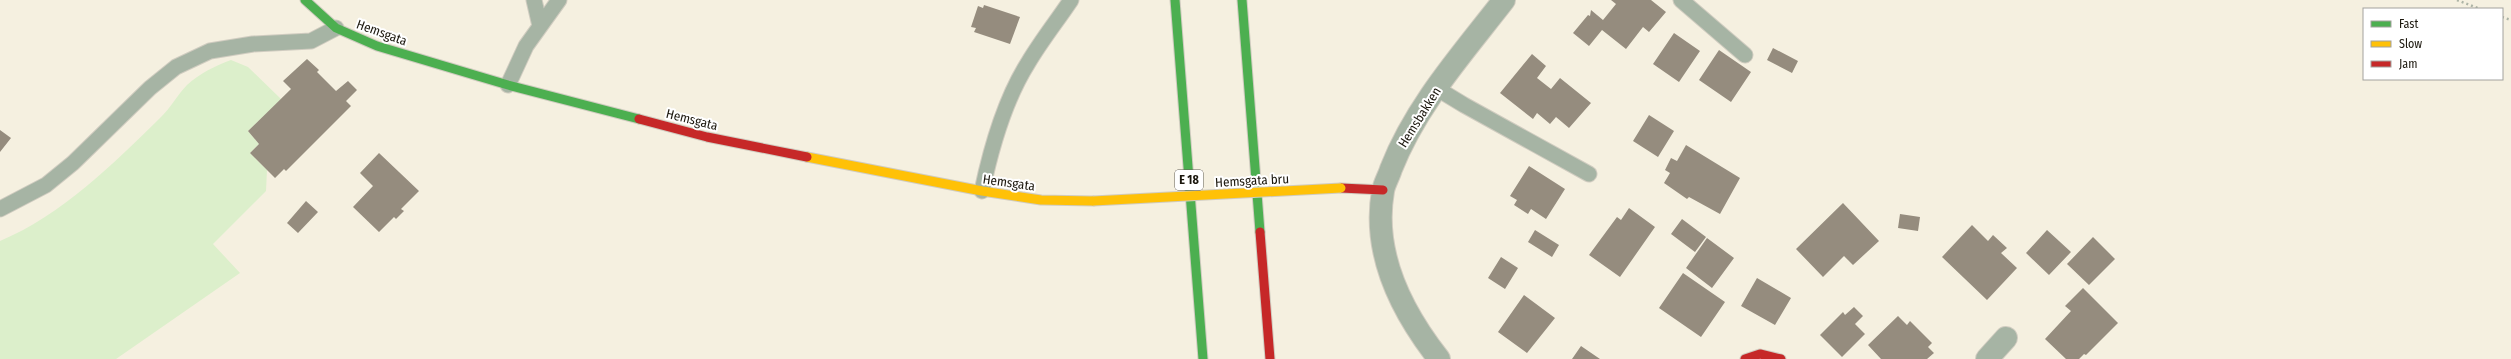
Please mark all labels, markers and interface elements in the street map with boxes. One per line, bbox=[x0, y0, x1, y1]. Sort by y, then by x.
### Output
legend bbox=[2363, 8, 2503, 80]
street label: Hemsgata bbox=[355, 16, 409, 49]
text: Fast bbox=[2399, 17, 2418, 31]
text: Slow bbox=[2399, 37, 2422, 51]
text: Jam bbox=[2399, 57, 2417, 71]
street label: Hemsbakken bbox=[1395, 84, 1444, 150]
street label: Hemsgata bbox=[665, 106, 719, 133]
road number: E 18 bbox=[1175, 170, 1203, 190]
street label: Hemsgata bbox=[982, 171, 1036, 194]
street label: Hemsgata bru bbox=[1215, 171, 1289, 190]

